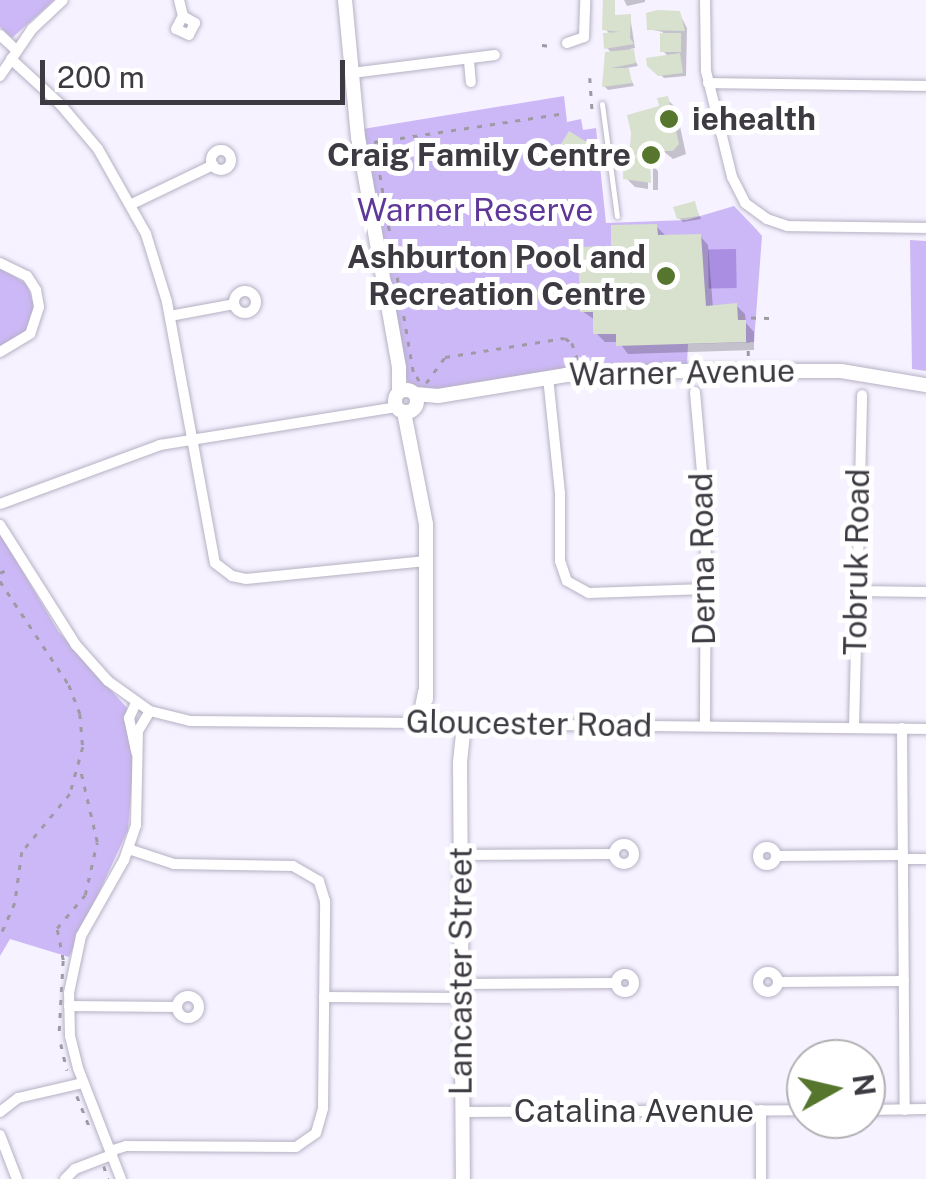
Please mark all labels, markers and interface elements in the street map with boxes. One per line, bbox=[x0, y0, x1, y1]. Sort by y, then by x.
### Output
scale bar bbox=[45, 40, 350, 102]
text: 200 m bbox=[57, 59, 145, 95]
place label: iehealth bbox=[692, 100, 816, 138]
marker: iehealth bbox=[656, 106, 682, 132]
place label: Craig Family Centre bbox=[327, 136, 631, 174]
marker: Craig Family Centre bbox=[640, 144, 662, 166]
park label: Warner Reserve bbox=[357, 191, 593, 229]
place label: Ashburton Pool and Recreation Centre bbox=[347, 239, 646, 314]
marker: Ashburton Pool and Recreation Centre bbox=[655, 265, 677, 287]
street label: Warner Avenue bbox=[569, 352, 795, 394]
street label: Tobruk Road bbox=[836, 468, 878, 656]
street label: Derna Road bbox=[682, 472, 724, 646]
street label: Gloucester Road bbox=[406, 703, 652, 745]
street label: Lancaster Street bbox=[442, 847, 480, 1095]
north arrow bbox=[786, 1039, 886, 1139]
text: N bbox=[846, 1072, 882, 1098]
street label: Catalina Avenue bbox=[514, 1092, 754, 1130]

